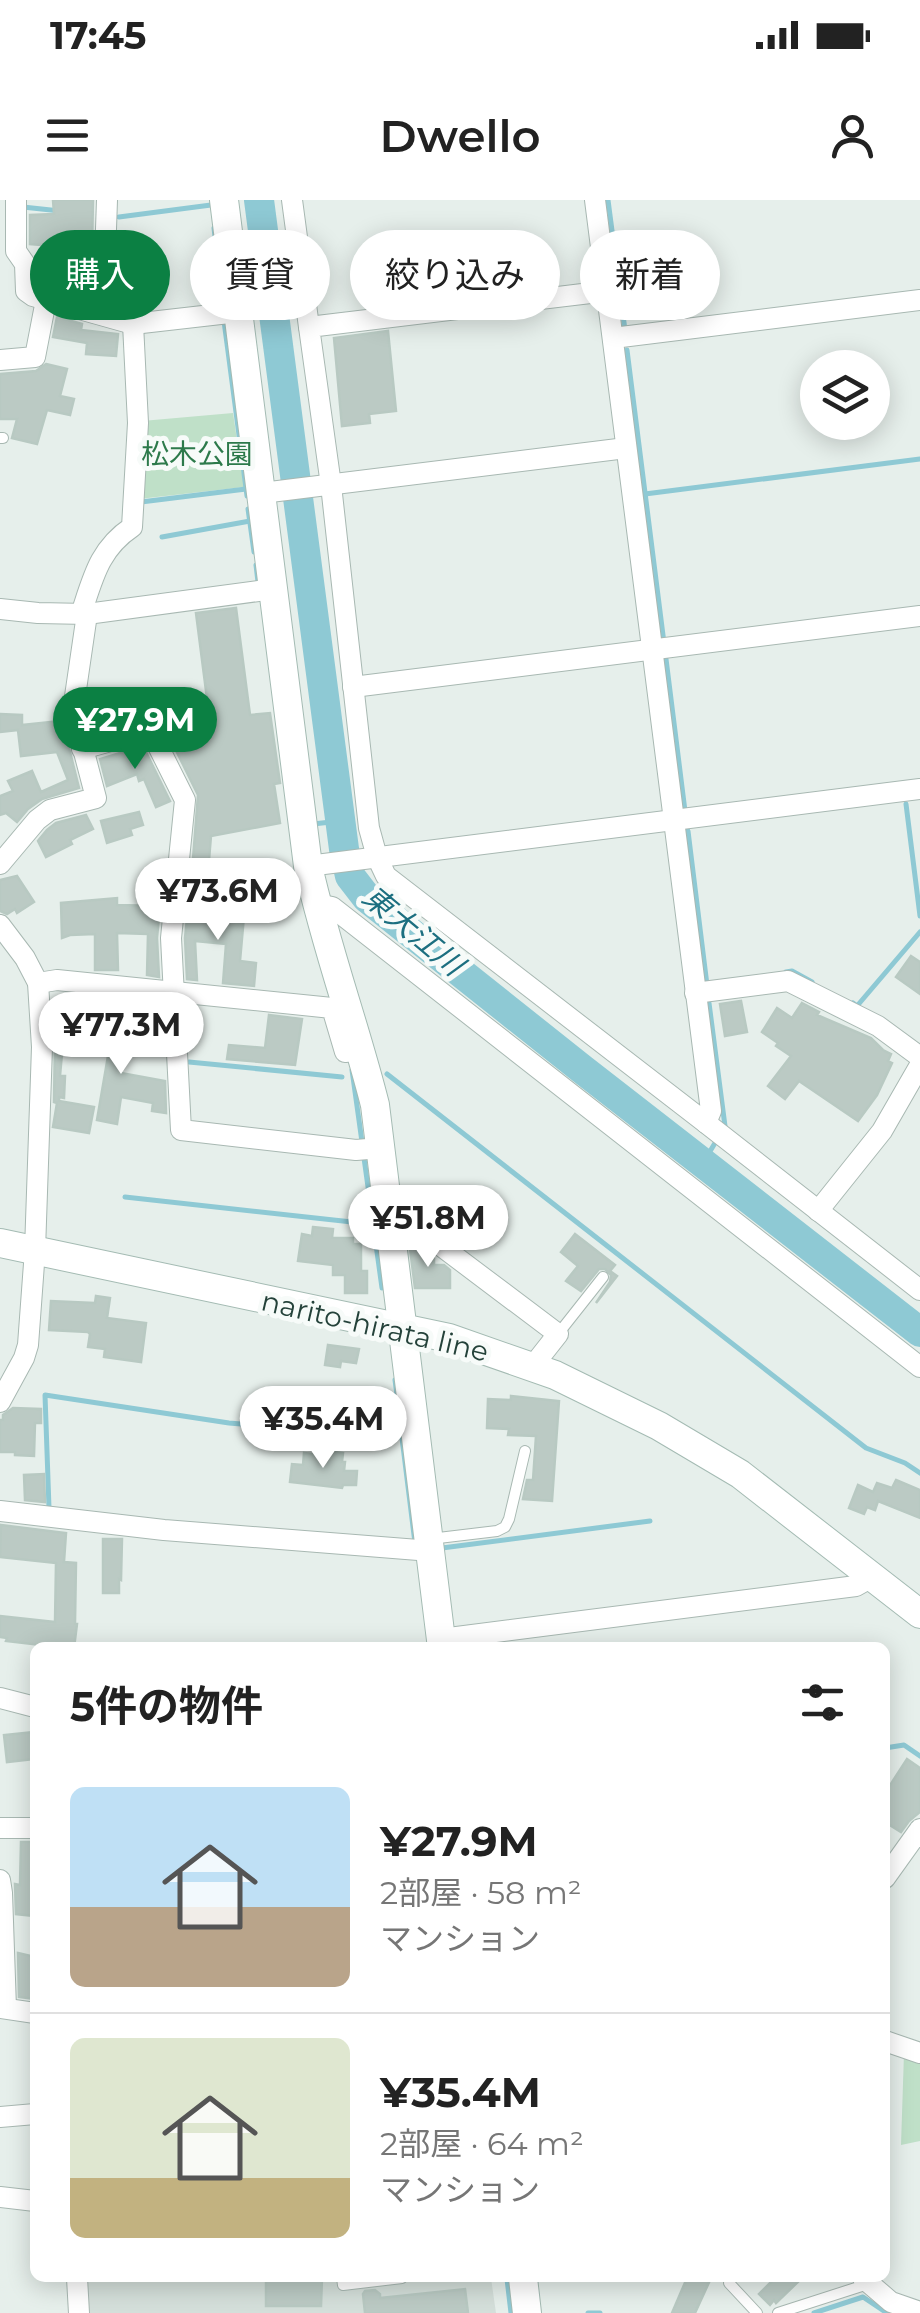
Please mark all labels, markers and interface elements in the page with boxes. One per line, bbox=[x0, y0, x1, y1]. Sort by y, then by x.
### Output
text: 17:45 bbox=[50, 12, 146, 59]
icon: menu bbox=[40, 108, 95, 163]
text: Dwello bbox=[380, 108, 540, 163]
icon: person bbox=[825, 108, 880, 163]
chip: 購入 bbox=[30, 230, 170, 320]
chip: 賃貸 bbox=[190, 230, 330, 320]
chip: 絞り込み bbox=[350, 230, 560, 320]
chip: 新着 bbox=[580, 230, 720, 320]
map controls bbox=[800, 350, 890, 440]
button: layers bbox=[800, 350, 890, 440]
park label: 松木公園 bbox=[141, 437, 253, 471]
pin: ¥27.9M bbox=[54, 687, 216, 772]
text: ¥27.9M bbox=[75, 700, 195, 739]
pin: ¥73.6M bbox=[137, 858, 299, 943]
text: ¥73.6M bbox=[157, 871, 279, 910]
water label: 東大江川 bbox=[355, 878, 473, 985]
pin: ¥77.3M bbox=[40, 992, 202, 1077]
text: ¥77.3M bbox=[61, 1005, 181, 1044]
pin: ¥51.8M bbox=[347, 1185, 509, 1270]
text: ¥51.8M bbox=[370, 1198, 486, 1237]
street label: narito-hirata line bbox=[258, 1283, 492, 1369]
pin: ¥35.4M bbox=[242, 1386, 404, 1471]
text: ¥35.4M bbox=[262, 1399, 384, 1438]
icon: filters bbox=[795, 1675, 850, 1730]
text: 5件の物件 bbox=[70, 1680, 263, 1732]
text: ¥27.9M bbox=[380, 1815, 538, 1867]
icon: home bbox=[150, 1827, 270, 1947]
text: 2部屋 · 58 m² bbox=[380, 1873, 582, 1912]
text: マンション bbox=[380, 1919, 540, 1958]
text: ¥35.4M bbox=[380, 2066, 541, 2118]
icon: home bbox=[150, 2078, 270, 2198]
text: 2部屋 · 64 m² bbox=[380, 2124, 584, 2163]
text: マンション bbox=[380, 2170, 540, 2209]

